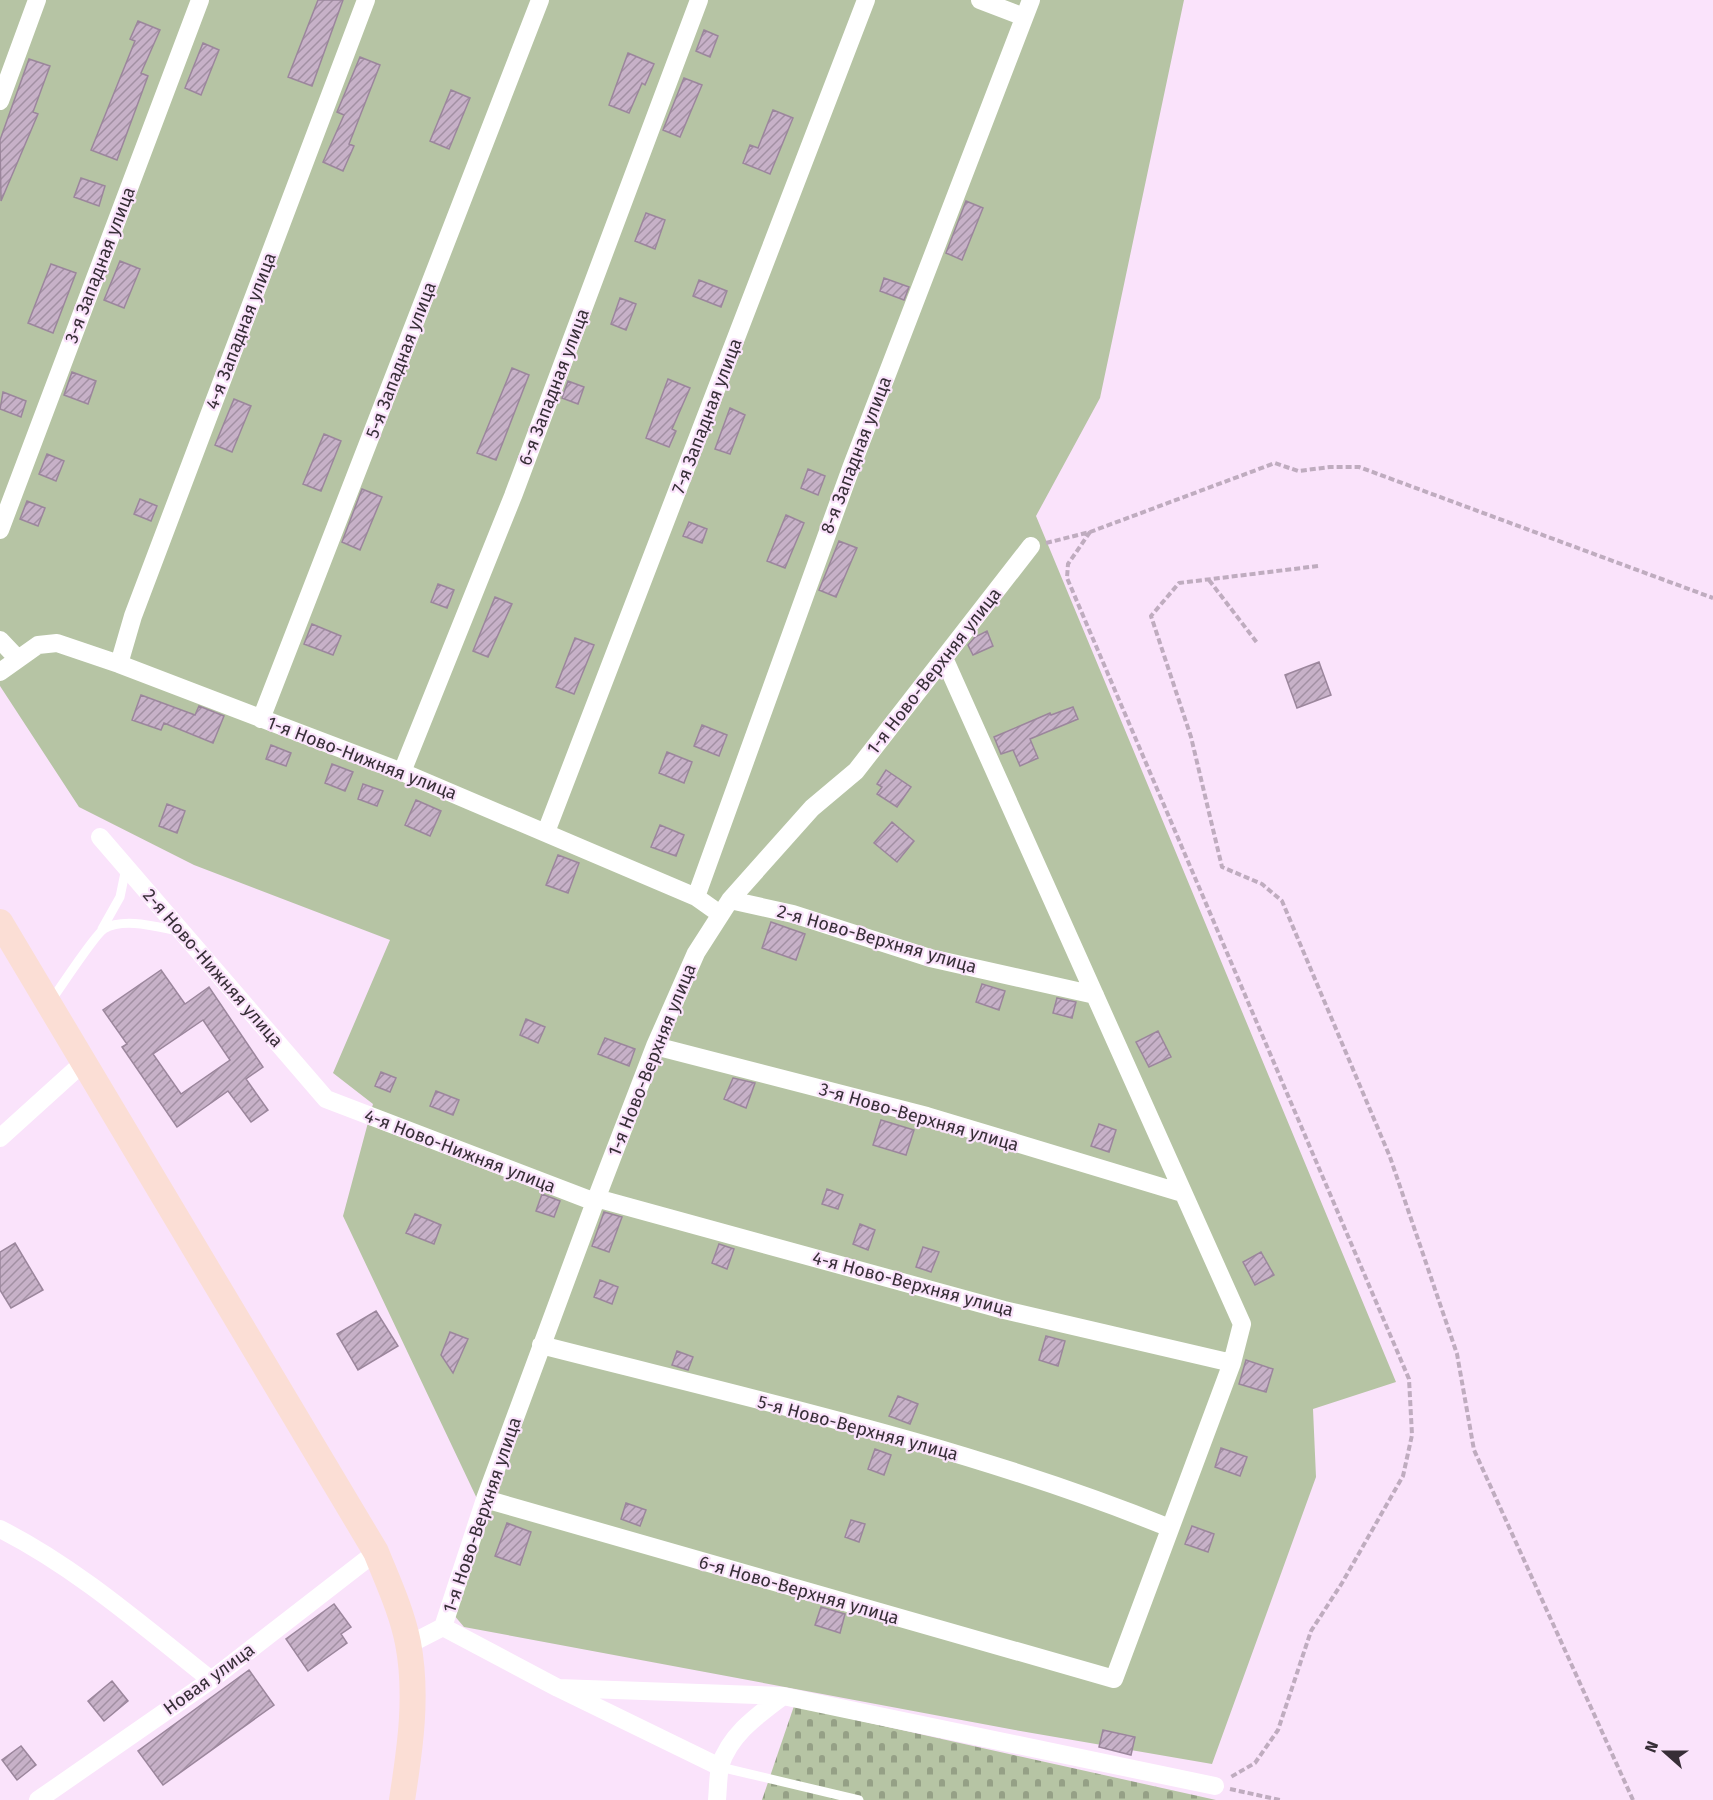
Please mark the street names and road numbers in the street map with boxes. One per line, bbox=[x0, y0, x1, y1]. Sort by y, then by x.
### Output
street label: 3-я Западная улица bbox=[60, 184, 140, 346]
street label: 4-я Западная улица bbox=[201, 249, 281, 413]
street label: 5-я Западная улица bbox=[361, 279, 441, 441]
street label: 6-я Западная улица bbox=[514, 305, 594, 469]
street label: 7-я Западная улица bbox=[667, 335, 747, 497]
street label: 8-я Западная улица bbox=[816, 373, 896, 537]
street label: 1-я Ново-Верхняя улица bbox=[862, 583, 1006, 759]
street label: 1-я Ново-Нижняя улица bbox=[264, 712, 460, 804]
street label: 2-я Ново-Нижняя улица bbox=[138, 884, 288, 1052]
street label: 2-я Ново-Верхняя улица bbox=[775, 900, 979, 978]
street label: 1-я Ново-Верхняя улица bbox=[603, 961, 701, 1159]
street label: 3-я Ново-Верхняя улица bbox=[817, 1078, 1021, 1156]
street label: 4-я Ново-Нижняя улица bbox=[361, 1104, 559, 1198]
street label: 4-я Ново-Верхняя улица bbox=[810, 1247, 1016, 1321]
street label: 5-я Ново-Верхняя улица bbox=[755, 1391, 961, 1465]
street label: 1-я Ново-Верхняя улица bbox=[438, 1414, 526, 1616]
street label: 6-я Ново-Верхняя улица bbox=[696, 1551, 902, 1629]
street label: Новая улица bbox=[159, 1639, 259, 1719]

